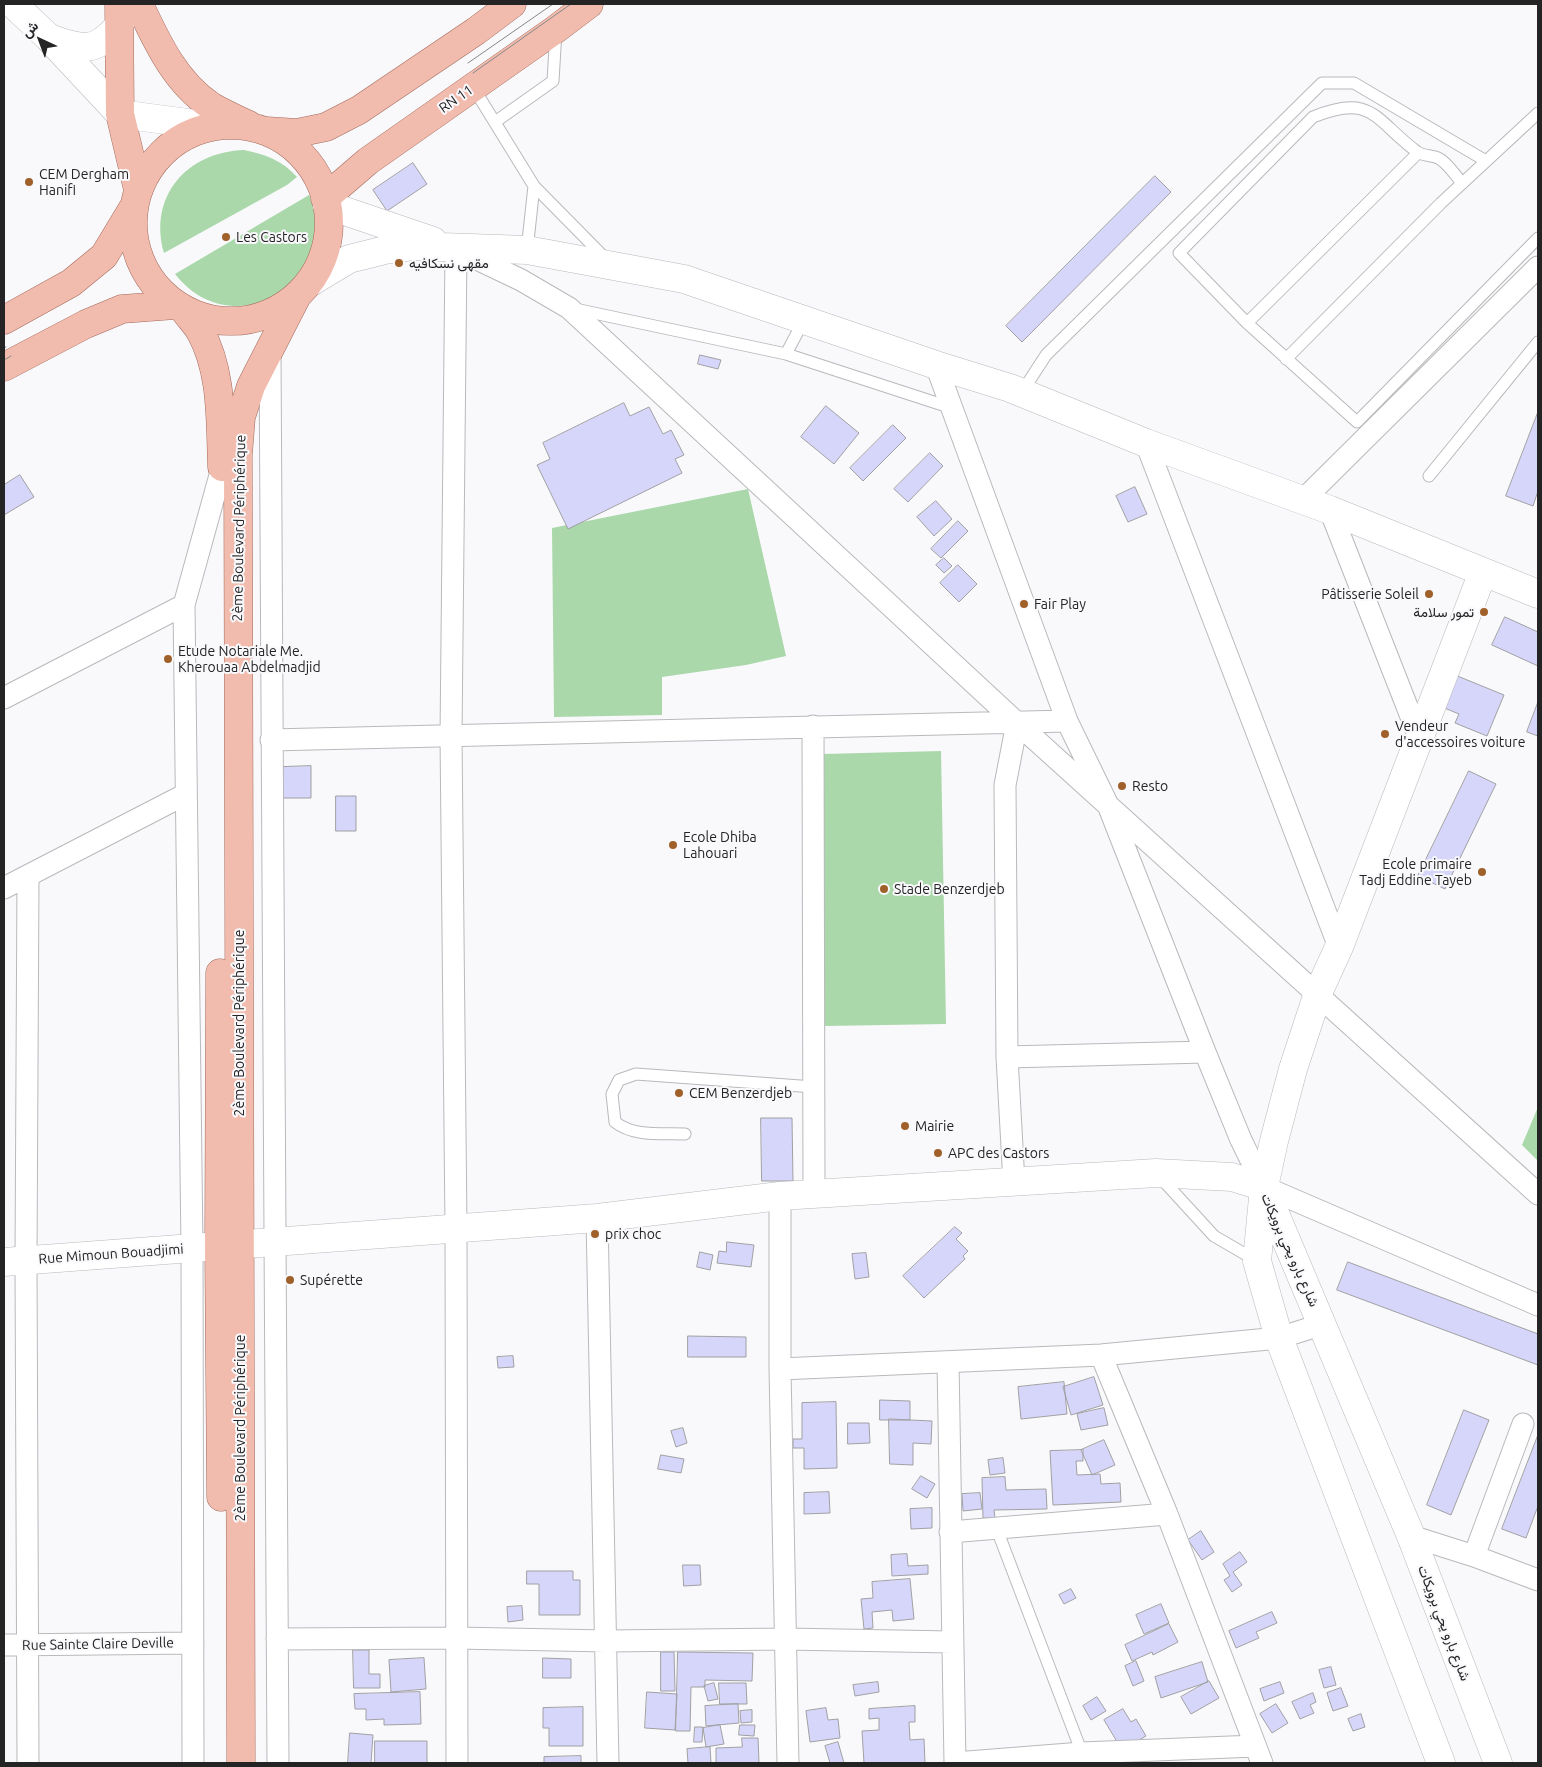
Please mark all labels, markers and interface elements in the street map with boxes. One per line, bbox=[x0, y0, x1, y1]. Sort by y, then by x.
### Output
north arrow bbox=[15, 15, 65, 65]
text: ش bbox=[18, 17, 41, 41]
street label: RN 11 bbox=[436, 81, 476, 117]
place label: CEM Dergham Hanifi bbox=[39, 166, 129, 198]
marker: CEM Dergham Hanifi bbox=[23, 176, 35, 188]
place label: Les Castors bbox=[236, 229, 307, 245]
marker: Les Castors bbox=[220, 231, 232, 243]
place label: مقهى نسكافيه bbox=[409, 255, 489, 271]
marker: مقهى نسكافيه bbox=[393, 257, 405, 269]
street label: 2ème Boulevard Périphérique bbox=[229, 434, 249, 622]
place label: Pâtisserie Soleil bbox=[1321, 586, 1419, 602]
marker: Pâtisserie Soleil bbox=[1423, 588, 1435, 600]
place label: Fair Play bbox=[1034, 596, 1086, 612]
marker: Fair Play bbox=[1018, 598, 1030, 610]
place label: تمور سلامة bbox=[1413, 604, 1474, 620]
marker: تمور سلامة bbox=[1478, 606, 1490, 618]
place label: Etude Notariale Me. Kherouaa Abdelmadjid bbox=[178, 643, 321, 676]
marker: Etude Notariale Me. Kherouaa Abdelmadjid bbox=[162, 653, 174, 665]
place label: Vendeur d'accessoires voiture bbox=[1395, 718, 1525, 750]
marker: Vendeur d'accessoires voiture bbox=[1379, 728, 1391, 740]
place label: Resto bbox=[1132, 778, 1168, 794]
marker: Resto bbox=[1116, 780, 1128, 792]
place label: Ecole Dhiba Lahouari bbox=[683, 829, 757, 862]
marker: Ecole Dhiba Lahouari bbox=[667, 839, 679, 851]
place label: Ecole primaire Tadj Eddine Tayeb bbox=[1359, 856, 1472, 889]
marker: Ecole primaire Tadj Eddine Tayeb bbox=[1476, 866, 1488, 878]
place label: Stade Benzerdjeb bbox=[894, 881, 1005, 897]
marker: Stade Benzerdjeb bbox=[878, 883, 890, 895]
street label: 2ème Boulevard Périphérique bbox=[231, 930, 247, 1116]
place label: CEM Benzerdjeb bbox=[689, 1085, 792, 1101]
marker: CEM Benzerdjeb bbox=[673, 1087, 685, 1099]
place label: Mairie bbox=[915, 1118, 954, 1134]
marker: Mairie bbox=[899, 1120, 911, 1132]
place label: APC des Castors bbox=[948, 1145, 1049, 1161]
marker: APC des Castors bbox=[932, 1147, 944, 1159]
street label: شارع بارو يحي برويكات bbox=[1257, 1191, 1323, 1309]
place label: prix choc bbox=[605, 1226, 661, 1242]
marker: prix choc bbox=[589, 1228, 601, 1240]
street label: Rue Mimoun Bouadjimi bbox=[38, 1241, 184, 1267]
place label: Supérette bbox=[300, 1272, 363, 1288]
marker: Supérette bbox=[284, 1274, 296, 1286]
street label: 2ème Boulevard Périphérique bbox=[232, 1335, 248, 1521]
street label: شارع بارو يحي برويكات bbox=[1414, 1563, 1474, 1683]
street label: Rue Sainte Claire Deville bbox=[22, 1634, 174, 1654]

